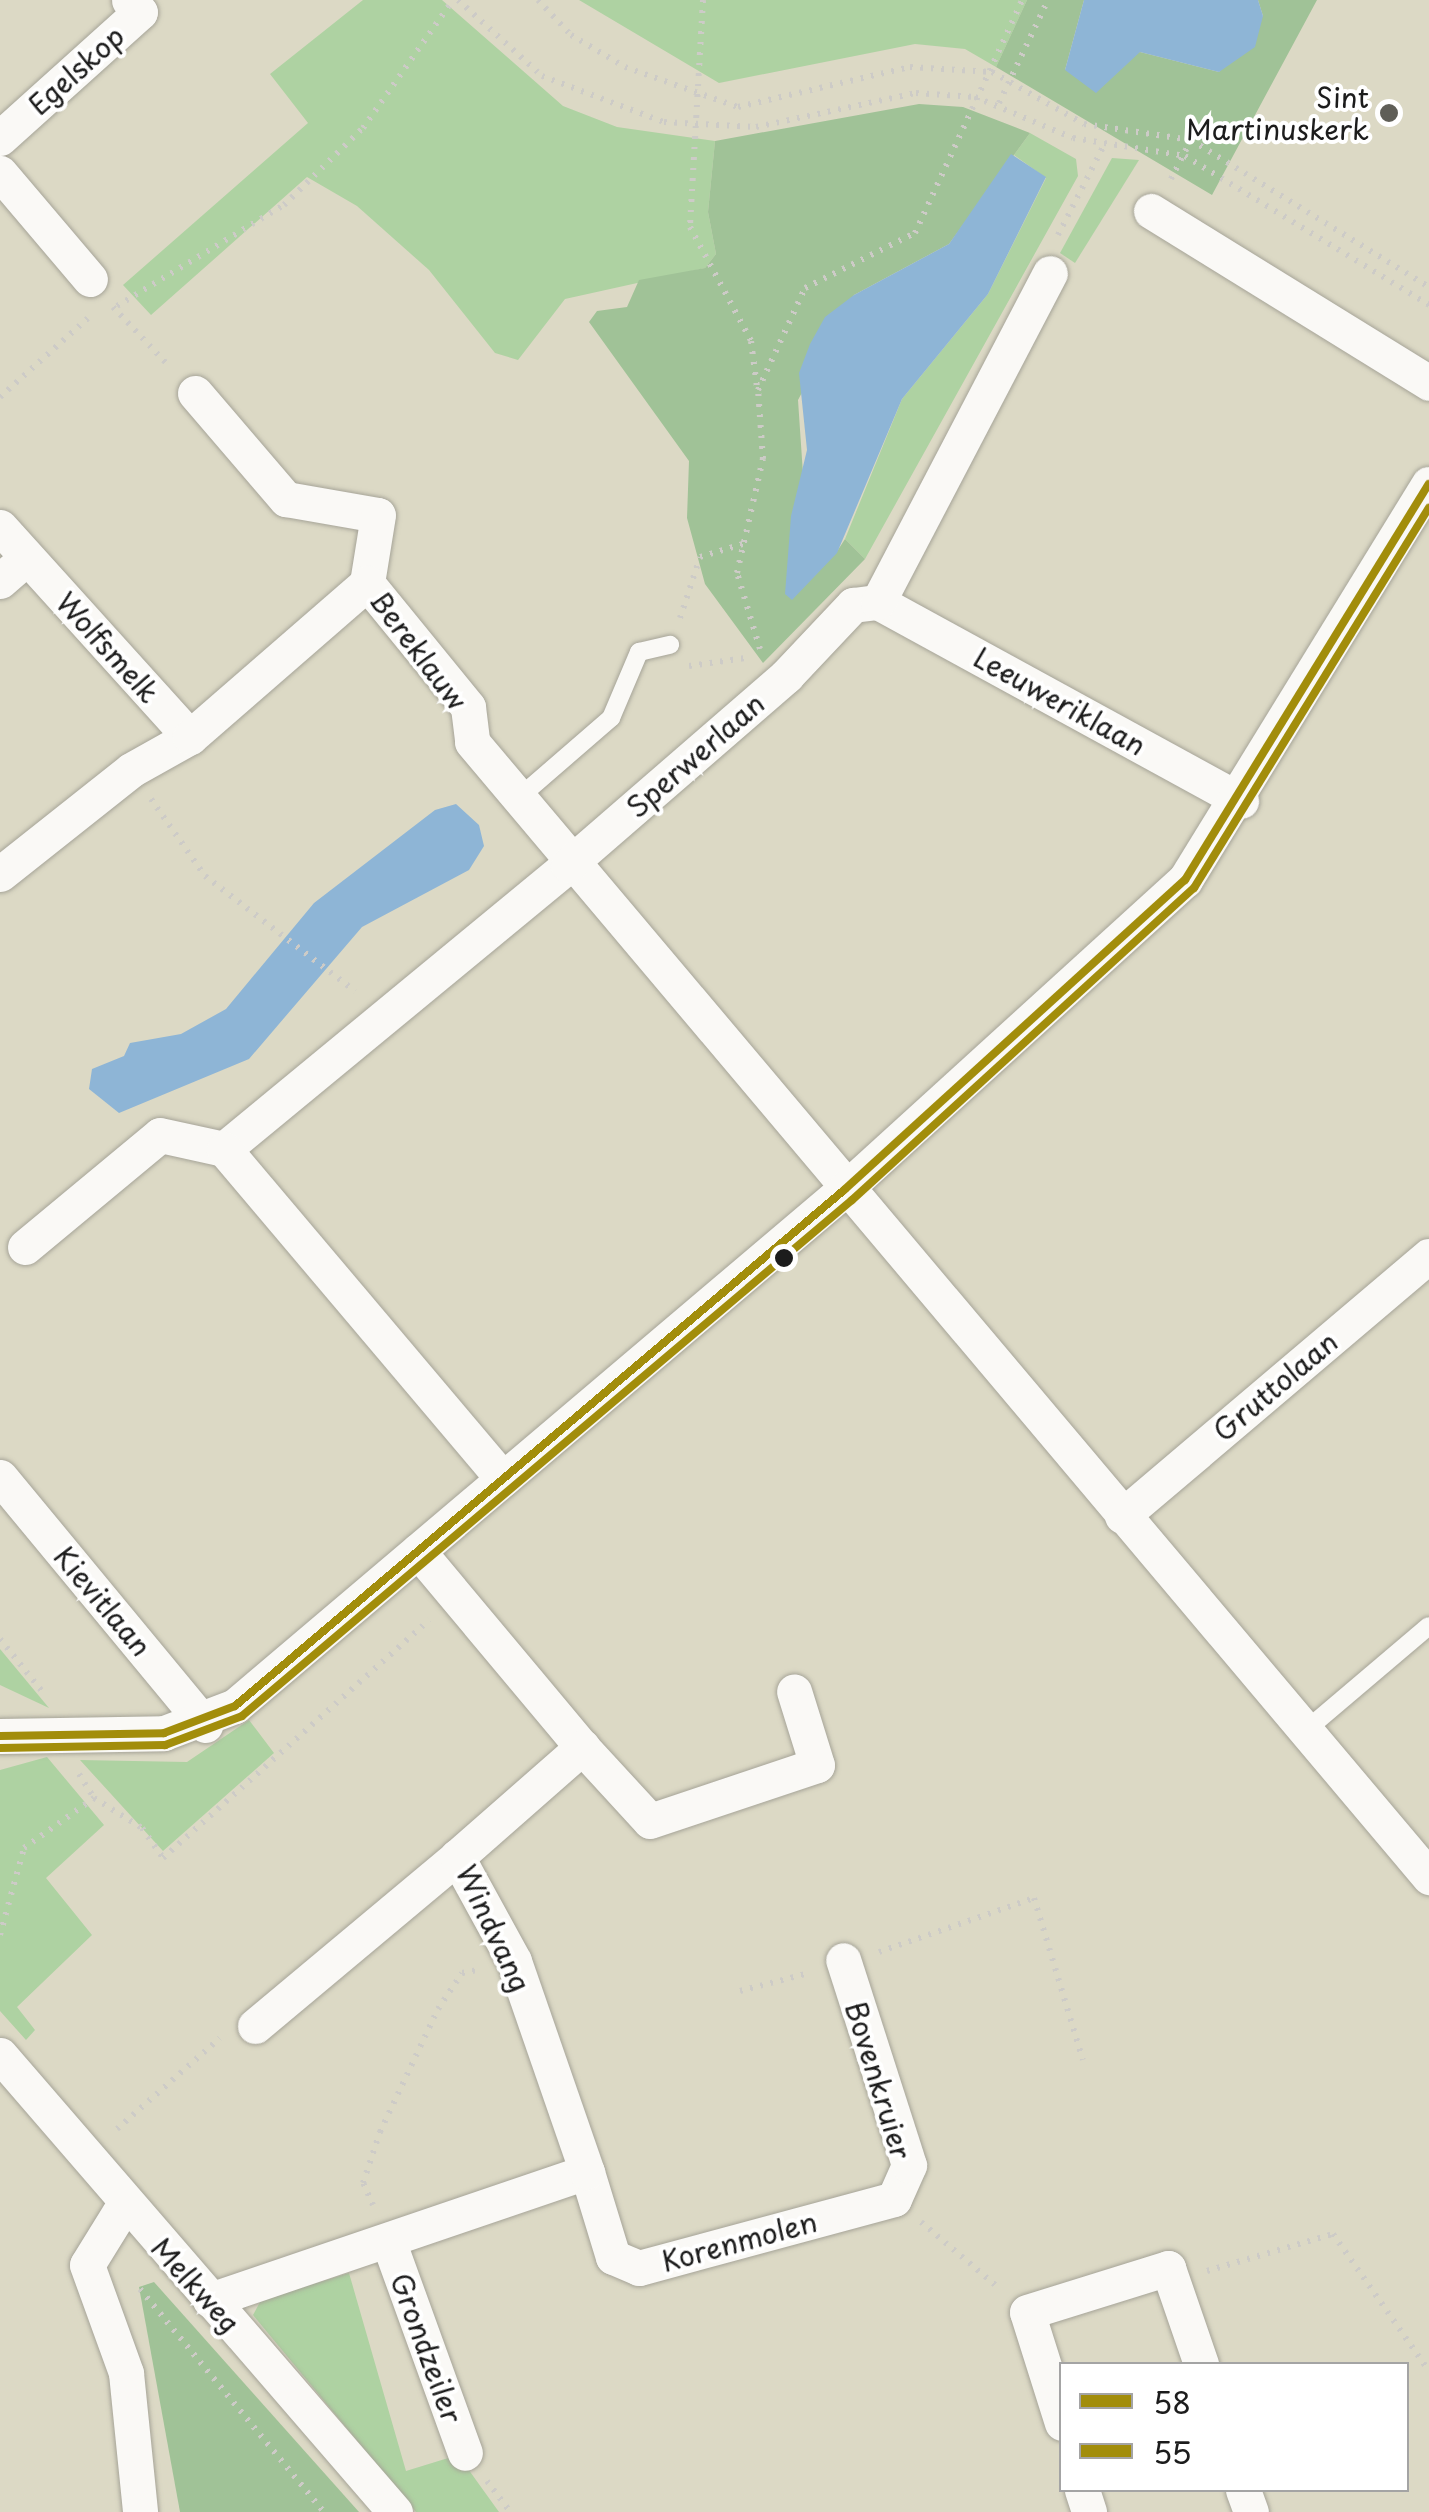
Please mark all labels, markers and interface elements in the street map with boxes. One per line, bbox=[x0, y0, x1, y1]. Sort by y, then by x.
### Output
street label: Egelskop bbox=[21, 19, 131, 121]
place label: Sint Martinuskerk bbox=[1186, 80, 1369, 146]
marker: Sint Martinuskerk bbox=[1378, 102, 1400, 124]
street label: Bereklauw bbox=[363, 584, 475, 716]
street label: Wolfsmelk bbox=[50, 585, 166, 709]
street label: Leeuweriklaan bbox=[968, 640, 1152, 762]
street label: Sperwerlaan bbox=[619, 686, 771, 824]
unlabelled marker bbox=[774, 1248, 794, 1268]
street label: Gruttolaan bbox=[1206, 1324, 1344, 1448]
street label: Kievitlaan bbox=[47, 1539, 159, 1663]
street label: Windvang bbox=[450, 1859, 538, 1997]
street label: Bovenkruier bbox=[839, 1997, 919, 2163]
street label: Korenmolen bbox=[657, 2204, 821, 2278]
street label: Melkweg bbox=[145, 2231, 247, 2339]
street label: Grondzeiler bbox=[384, 2268, 470, 2428]
legend bbox=[1059, 2362, 1409, 2492]
text: 58 bbox=[1153, 2379, 1191, 2424]
text: 55 bbox=[1153, 2429, 1192, 2474]

